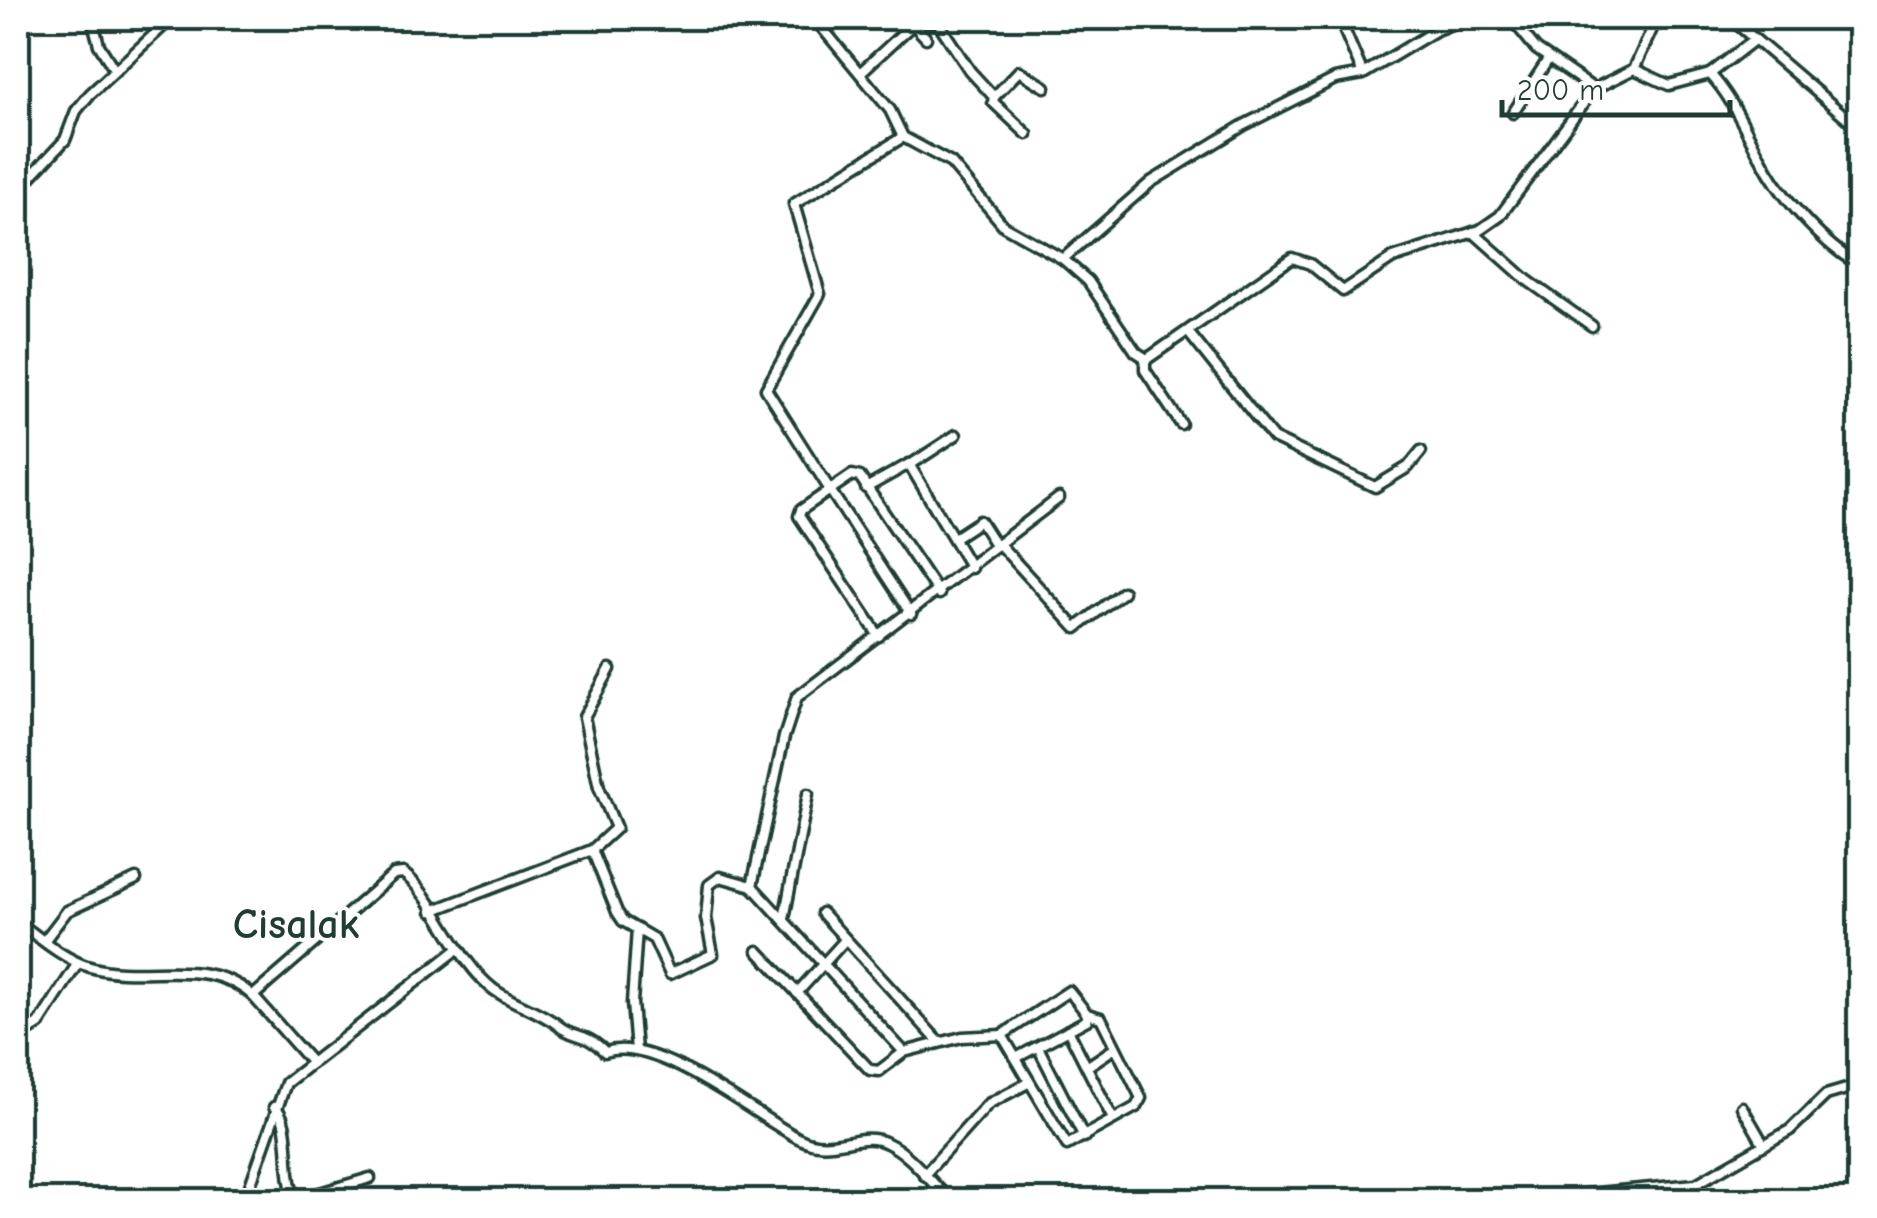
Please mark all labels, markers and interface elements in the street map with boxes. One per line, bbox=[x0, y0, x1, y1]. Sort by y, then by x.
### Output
scale bar bbox=[1502, 55, 1730, 117]
text: 200 m bbox=[1517, 73, 1604, 108]
district label: Cisalak bbox=[233, 900, 360, 949]

